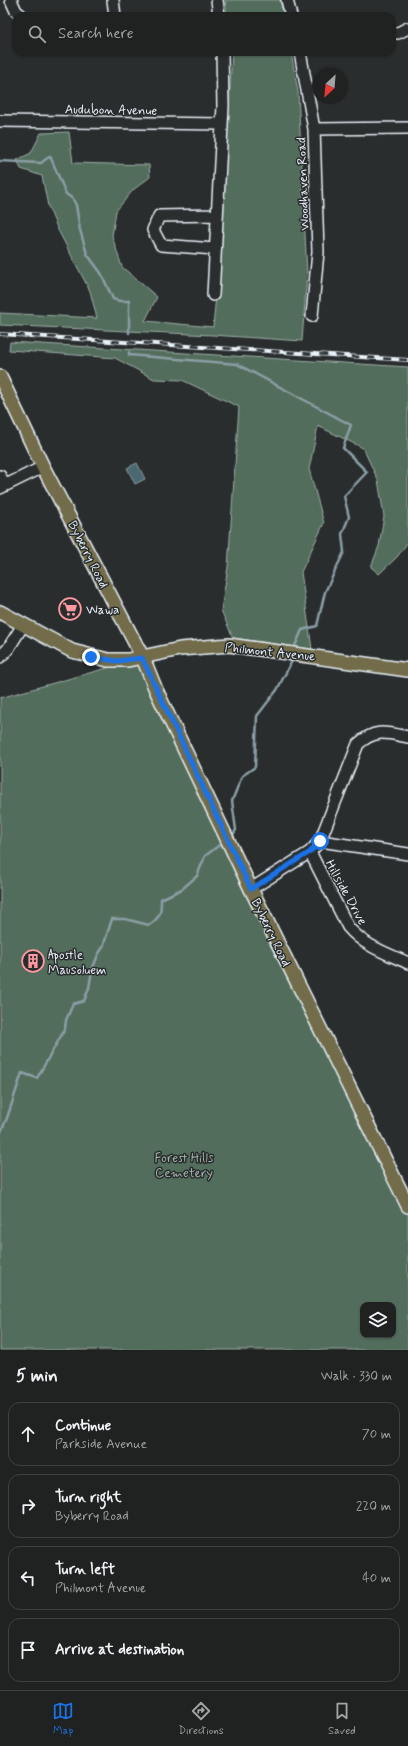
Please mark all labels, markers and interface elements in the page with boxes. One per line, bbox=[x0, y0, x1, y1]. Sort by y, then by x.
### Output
search box bbox=[12, 12, 396, 56]
icon: search bbox=[26, 23, 48, 45]
text: Search here bbox=[58, 24, 134, 44]
north arrow bbox=[312, 68, 348, 104]
street label: Audubon Avenue bbox=[65, 101, 157, 120]
street label: Woodhaven Road bbox=[293, 137, 314, 231]
street label: Byberry Road bbox=[63, 518, 112, 591]
supermarket icon: Wawa bbox=[57, 596, 83, 622]
place label: Wawa bbox=[86, 602, 119, 619]
street label: Philmont Avenue bbox=[224, 639, 316, 666]
route end bbox=[82, 648, 100, 666]
route start bbox=[311, 832, 329, 850]
street label: Hillside Drive bbox=[321, 857, 371, 929]
street label: Byberry Road bbox=[247, 896, 294, 970]
place label: Apostle Mausoluem bbox=[48, 947, 106, 979]
building icon: Apostle Mausoluem bbox=[20, 948, 46, 974]
park label: Forest Hills Cemetery bbox=[154, 1150, 214, 1182]
map controls bbox=[360, 1302, 396, 1338]
button: layers bbox=[360, 1302, 396, 1338]
text: 5 min bbox=[16, 1365, 58, 1387]
text: Walk · 330 m bbox=[321, 1368, 392, 1385]
text: Continue bbox=[55, 1416, 111, 1436]
icon: ahead bbox=[17, 1423, 39, 1445]
text: 70 m bbox=[362, 1426, 391, 1443]
text: Parkside Avenue bbox=[55, 1436, 147, 1453]
text: Turn right bbox=[55, 1488, 122, 1508]
icon: right bbox=[17, 1495, 39, 1517]
text: 220 m bbox=[356, 1498, 391, 1515]
text: Byberry Road bbox=[55, 1508, 129, 1525]
text: Turn left bbox=[55, 1560, 115, 1580]
icon: left bbox=[17, 1567, 39, 1589]
text: 40 m bbox=[362, 1570, 391, 1587]
text: Philmont Avenue bbox=[55, 1580, 146, 1597]
icon: arrive bbox=[17, 1639, 39, 1661]
text: Arrive at destination bbox=[55, 1640, 184, 1660]
tab: Map bbox=[52, 1700, 74, 1738]
tab: Directions bbox=[178, 1700, 224, 1738]
tab: Saved bbox=[328, 1700, 356, 1738]

